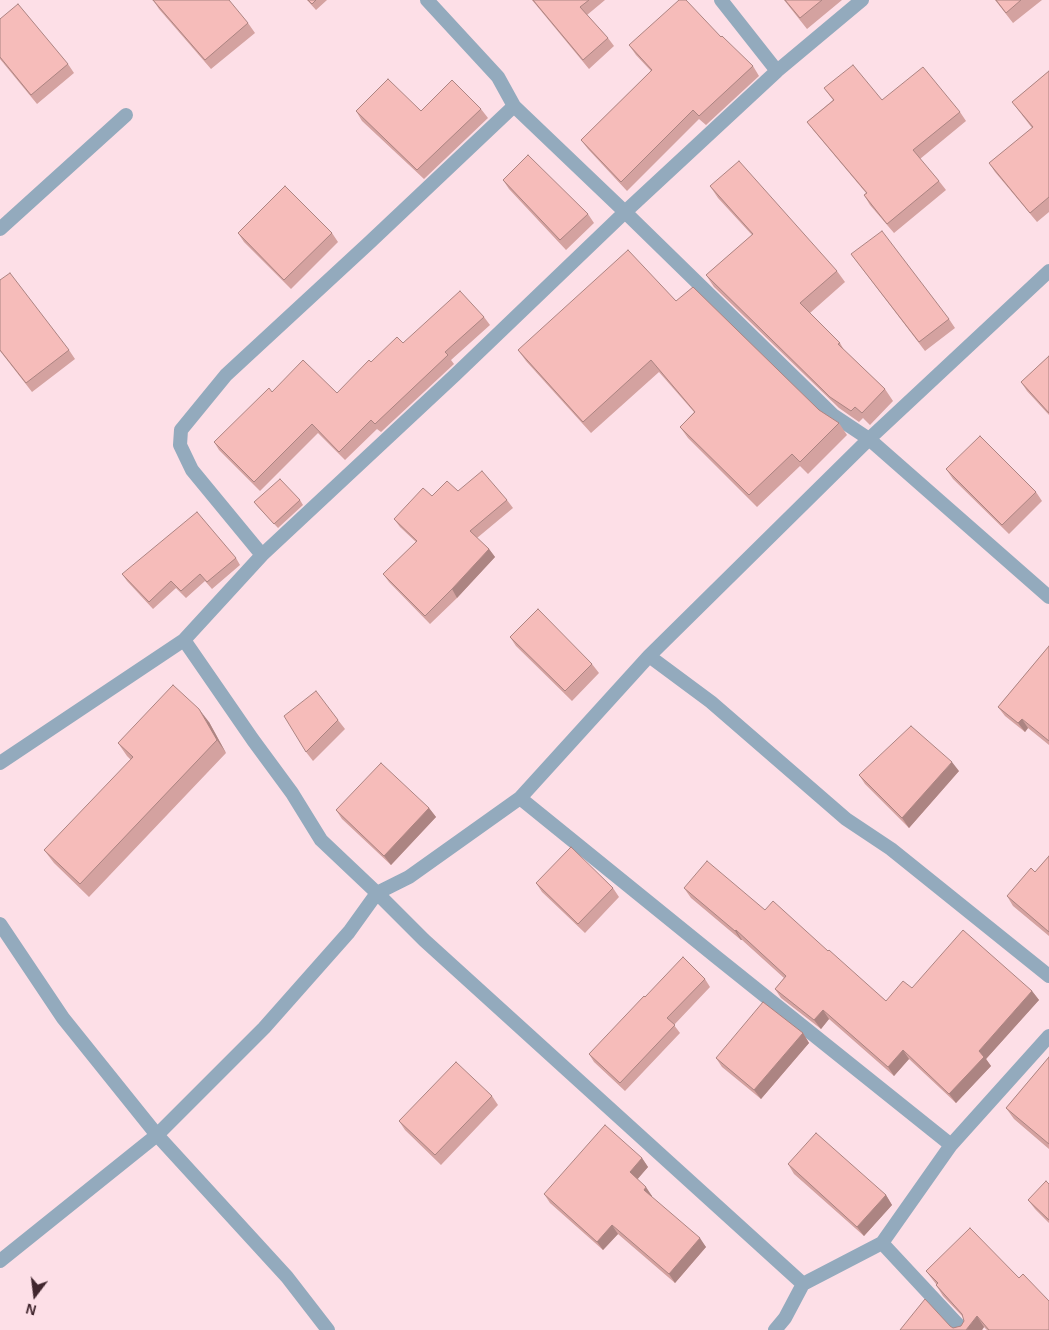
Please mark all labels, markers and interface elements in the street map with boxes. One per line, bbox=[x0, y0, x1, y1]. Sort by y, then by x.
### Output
north arrow bbox=[10, 1270, 60, 1320]
text: N bbox=[24, 1300, 38, 1319]

